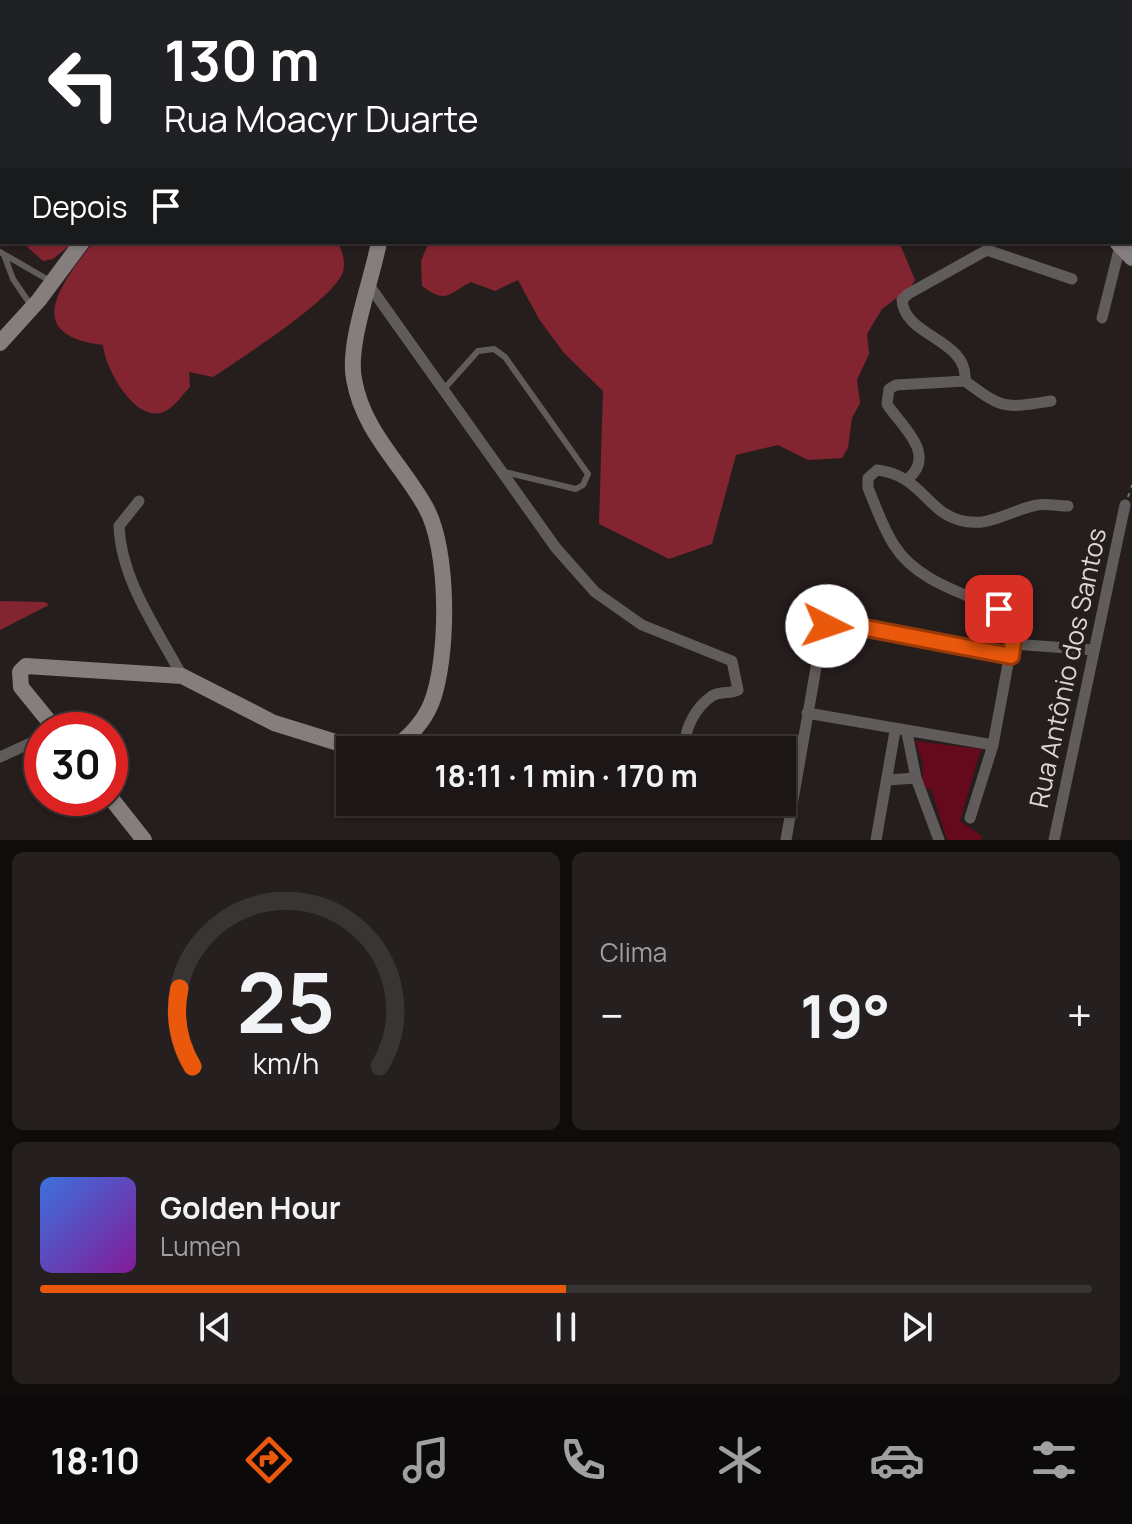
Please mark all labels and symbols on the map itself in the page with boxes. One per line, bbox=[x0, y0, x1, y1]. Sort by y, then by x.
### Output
street label: Rua Antônio dos Santos bbox=[1020, 525, 1114, 811]
pin bbox=[965, 575, 1033, 643]
position arrow bbox=[785, 584, 869, 668]
speed limit sign: 30 bbox=[24, 712, 128, 816]

